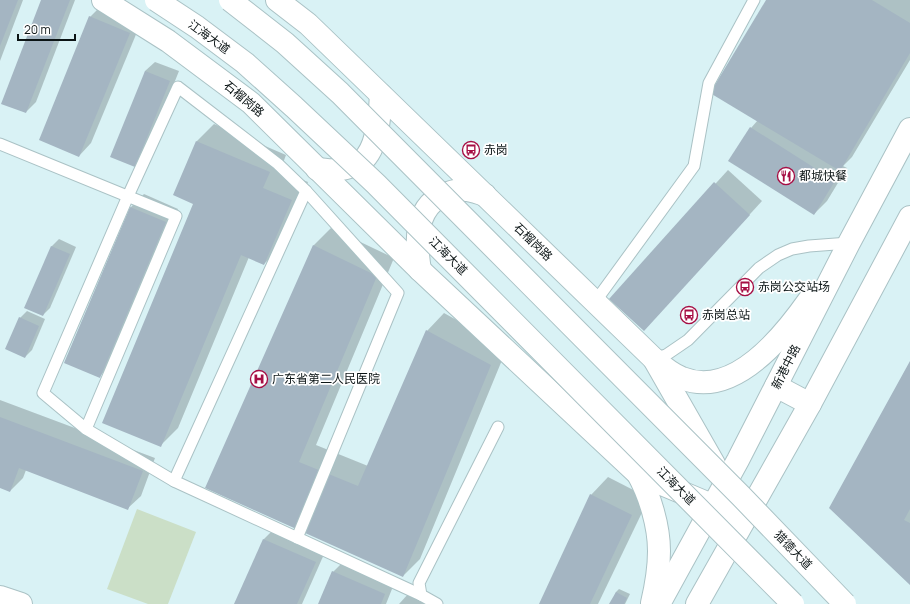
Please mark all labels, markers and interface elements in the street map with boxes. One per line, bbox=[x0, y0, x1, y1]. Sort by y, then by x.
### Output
scale bar bbox=[18, 16, 75, 42]
street label: 江海大道 bbox=[185, 16, 234, 58]
text: 20 m bbox=[24, 21, 51, 38]
street label: 石榴岗路 bbox=[220, 77, 268, 121]
bus stop icon: 赤岗 bbox=[461, 140, 481, 160]
place label: 赤岗 bbox=[484, 141, 508, 158]
restaurant icon: 都城快餐 bbox=[776, 166, 796, 186]
place label: 都城快餐 bbox=[799, 167, 847, 184]
street label: 石榴岗路 bbox=[510, 219, 557, 264]
street label: 江海大道 bbox=[425, 233, 471, 279]
bus stop icon: 赤岗公交站场 bbox=[735, 277, 755, 297]
place label: 赤岗公交站场 bbox=[758, 278, 830, 295]
bus stop icon: 赤岗总站 bbox=[679, 305, 699, 325]
place label: 赤岗总站 bbox=[702, 306, 750, 323]
street label: 新港中路 bbox=[767, 342, 804, 392]
hospital icon: 广东省第二人民医院 bbox=[249, 369, 269, 389]
place label: 广东省第二人民医院 bbox=[272, 370, 380, 387]
street label: 江海大道 bbox=[653, 463, 699, 509]
street label: 猎德大道 bbox=[771, 526, 816, 573]

